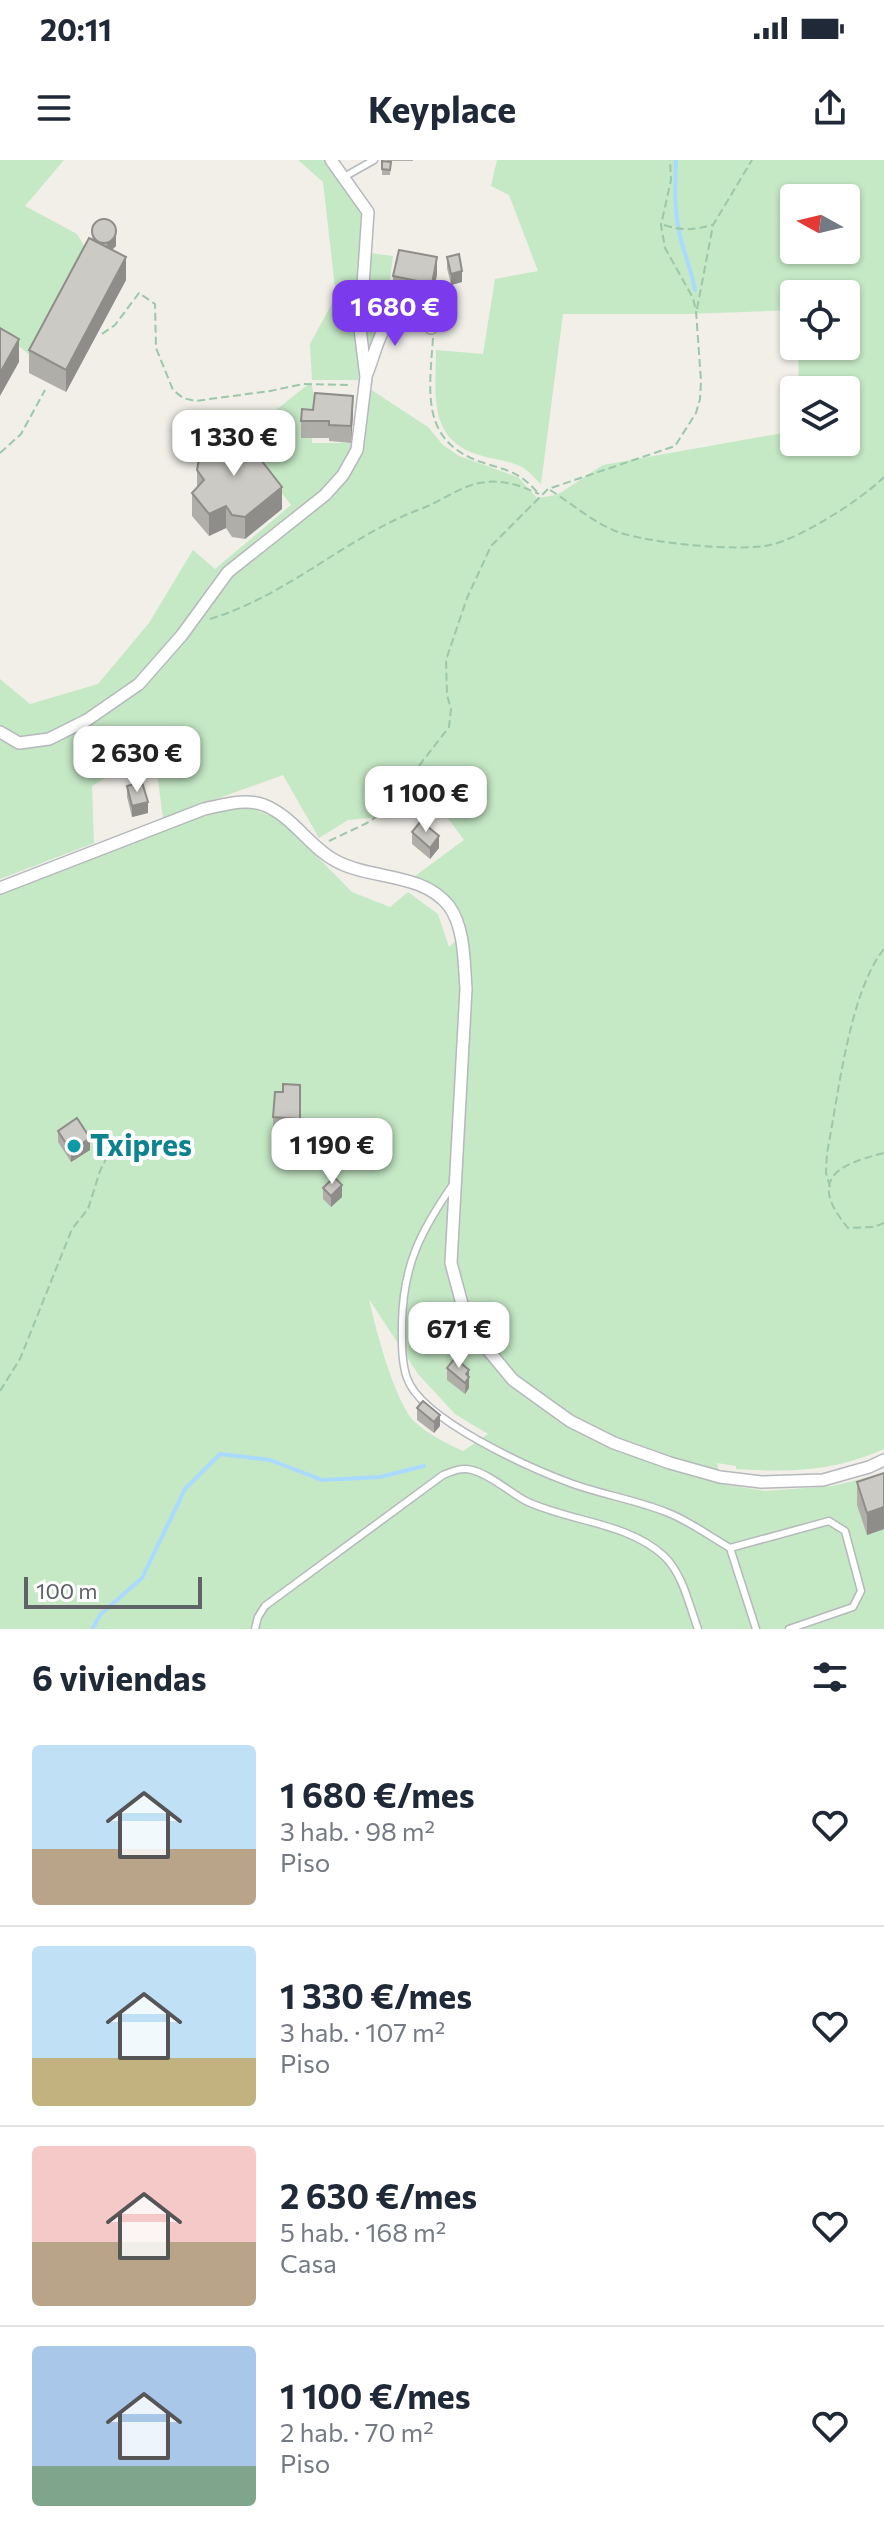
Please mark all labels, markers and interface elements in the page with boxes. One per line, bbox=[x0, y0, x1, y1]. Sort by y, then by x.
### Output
text: 20:11 bbox=[40, 10, 112, 47]
icon: menu bbox=[32, 86, 76, 130]
text: Keyplace bbox=[368, 86, 516, 130]
icon: share bbox=[808, 86, 852, 130]
north arrow bbox=[780, 184, 860, 264]
map controls bbox=[780, 184, 860, 456]
pin: 1 680 € bbox=[321, 280, 469, 348]
button: locate bbox=[780, 280, 860, 360]
text: 1 680 € bbox=[350, 290, 440, 321]
button: layers bbox=[780, 376, 860, 456]
pin: 1 330 € bbox=[160, 410, 308, 478]
text: 1 330 € bbox=[190, 420, 278, 451]
pin: 2 630 € bbox=[63, 726, 211, 794]
text: 2 630 € bbox=[91, 736, 183, 767]
pin: 1 100 € bbox=[352, 766, 500, 834]
text: 1 100 € bbox=[383, 776, 469, 807]
pin: 1 190 € bbox=[258, 1118, 406, 1186]
place label: Txipres bbox=[90, 1125, 192, 1162]
text: 1 190 € bbox=[289, 1128, 375, 1159]
marker: Txipres bbox=[65, 1137, 83, 1155]
pin: 671 € bbox=[403, 1302, 515, 1370]
text: 671 € bbox=[426, 1312, 492, 1343]
scale bar bbox=[24, 1573, 202, 1609]
text: 100 m bbox=[36, 1577, 98, 1604]
icon: filters bbox=[808, 1655, 852, 1699]
text: 6 viviendas bbox=[32, 1656, 207, 1698]
text: 1 680 €/mes bbox=[280, 1773, 475, 1815]
icon: home bbox=[96, 1777, 192, 1873]
icon: heart bbox=[808, 1803, 852, 1847]
text: 3 hab. · 98 m² bbox=[280, 1815, 435, 1846]
text: Piso bbox=[280, 1846, 330, 1877]
text: 1 330 €/mes bbox=[280, 1974, 472, 2016]
icon: home bbox=[96, 1978, 192, 2074]
icon: heart bbox=[808, 2004, 852, 2048]
text: 3 hab. · 107 m² bbox=[280, 2016, 445, 2047]
text: Piso bbox=[280, 2047, 330, 2078]
text: 2 630 €/mes bbox=[280, 2174, 477, 2216]
icon: home bbox=[96, 2178, 192, 2274]
icon: heart bbox=[808, 2204, 852, 2248]
text: 5 hab. · 168 m² bbox=[280, 2216, 446, 2247]
text: Casa bbox=[280, 2247, 337, 2278]
text: 1 100 €/mes bbox=[280, 2374, 471, 2416]
icon: home bbox=[96, 2378, 192, 2474]
icon: heart bbox=[808, 2404, 852, 2448]
text: 2 hab. · 70 m² bbox=[280, 2416, 434, 2447]
text: Piso bbox=[280, 2447, 330, 2478]

